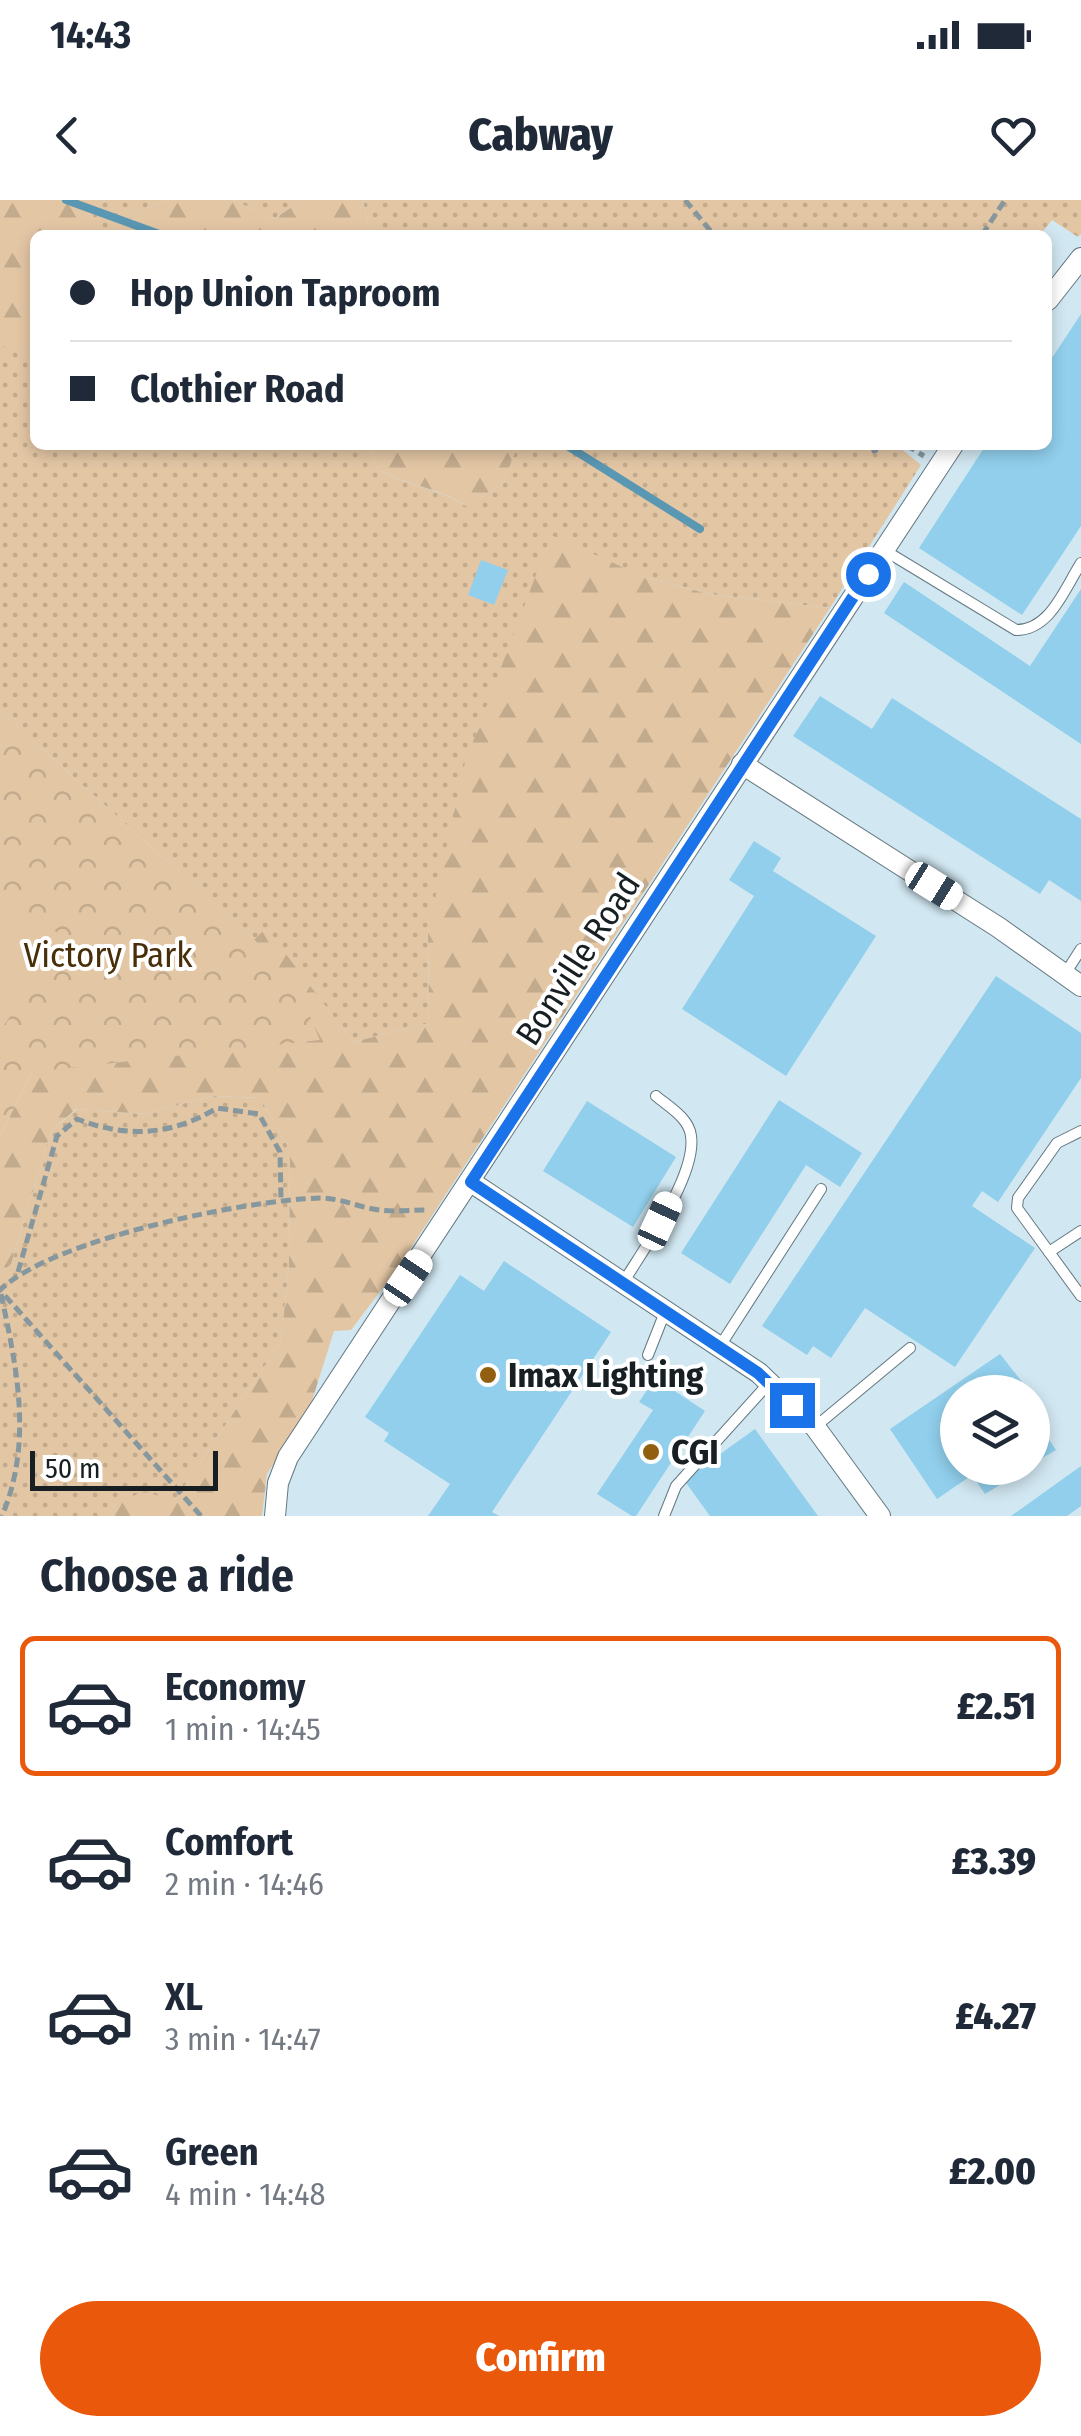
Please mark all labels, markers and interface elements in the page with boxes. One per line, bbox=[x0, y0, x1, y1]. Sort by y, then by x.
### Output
text: 14:43 bbox=[50, 12, 131, 58]
icon: back bbox=[40, 108, 95, 163]
text: Cabway bbox=[468, 108, 613, 162]
icon: heart bbox=[986, 108, 1041, 163]
text: Hop Union Taproom bbox=[130, 270, 441, 316]
text: Clothier Road bbox=[130, 366, 345, 412]
route start bbox=[846, 552, 891, 597]
car bbox=[901, 857, 967, 915]
street label: Bonville Road bbox=[507, 865, 649, 1053]
park label: Victory Park bbox=[23, 934, 193, 976]
car bbox=[634, 1187, 686, 1255]
car bbox=[379, 1245, 437, 1311]
place label: Imax Lighting bbox=[508, 1354, 704, 1396]
marker: Imax Lighting bbox=[477, 1364, 499, 1386]
map controls bbox=[940, 1375, 1050, 1485]
button: layers bbox=[940, 1375, 1050, 1485]
route end bbox=[770, 1383, 815, 1428]
place label: CGI bbox=[671, 1431, 719, 1473]
marker: CGI bbox=[640, 1441, 662, 1463]
scale bar bbox=[30, 1446, 218, 1490]
text: 50 m bbox=[45, 1452, 101, 1485]
text: Choose a ride bbox=[40, 1549, 294, 1603]
icon: car bbox=[45, 1661, 135, 1751]
text: Economy bbox=[165, 1664, 305, 1710]
text: £2.51 bbox=[957, 1683, 1036, 1729]
text: 1 min · 14:45 bbox=[165, 1710, 321, 1748]
icon: car bbox=[45, 1816, 135, 1906]
text: Comfort bbox=[165, 1819, 293, 1865]
text: £3.39 bbox=[951, 1838, 1036, 1884]
text: 2 min · 14:46 bbox=[165, 1865, 324, 1903]
icon: car bbox=[45, 1971, 135, 2061]
text: XL bbox=[165, 1974, 203, 2020]
text: £4.27 bbox=[955, 1993, 1036, 2039]
text: 3 min · 14:47 bbox=[165, 2020, 321, 2058]
icon: car bbox=[45, 2126, 135, 2216]
text: Green bbox=[165, 2129, 259, 2175]
text: £2.00 bbox=[949, 2148, 1036, 2194]
text: 4 min · 14:48 bbox=[165, 2175, 325, 2213]
button: Confirm bbox=[40, 2301, 1041, 2416]

